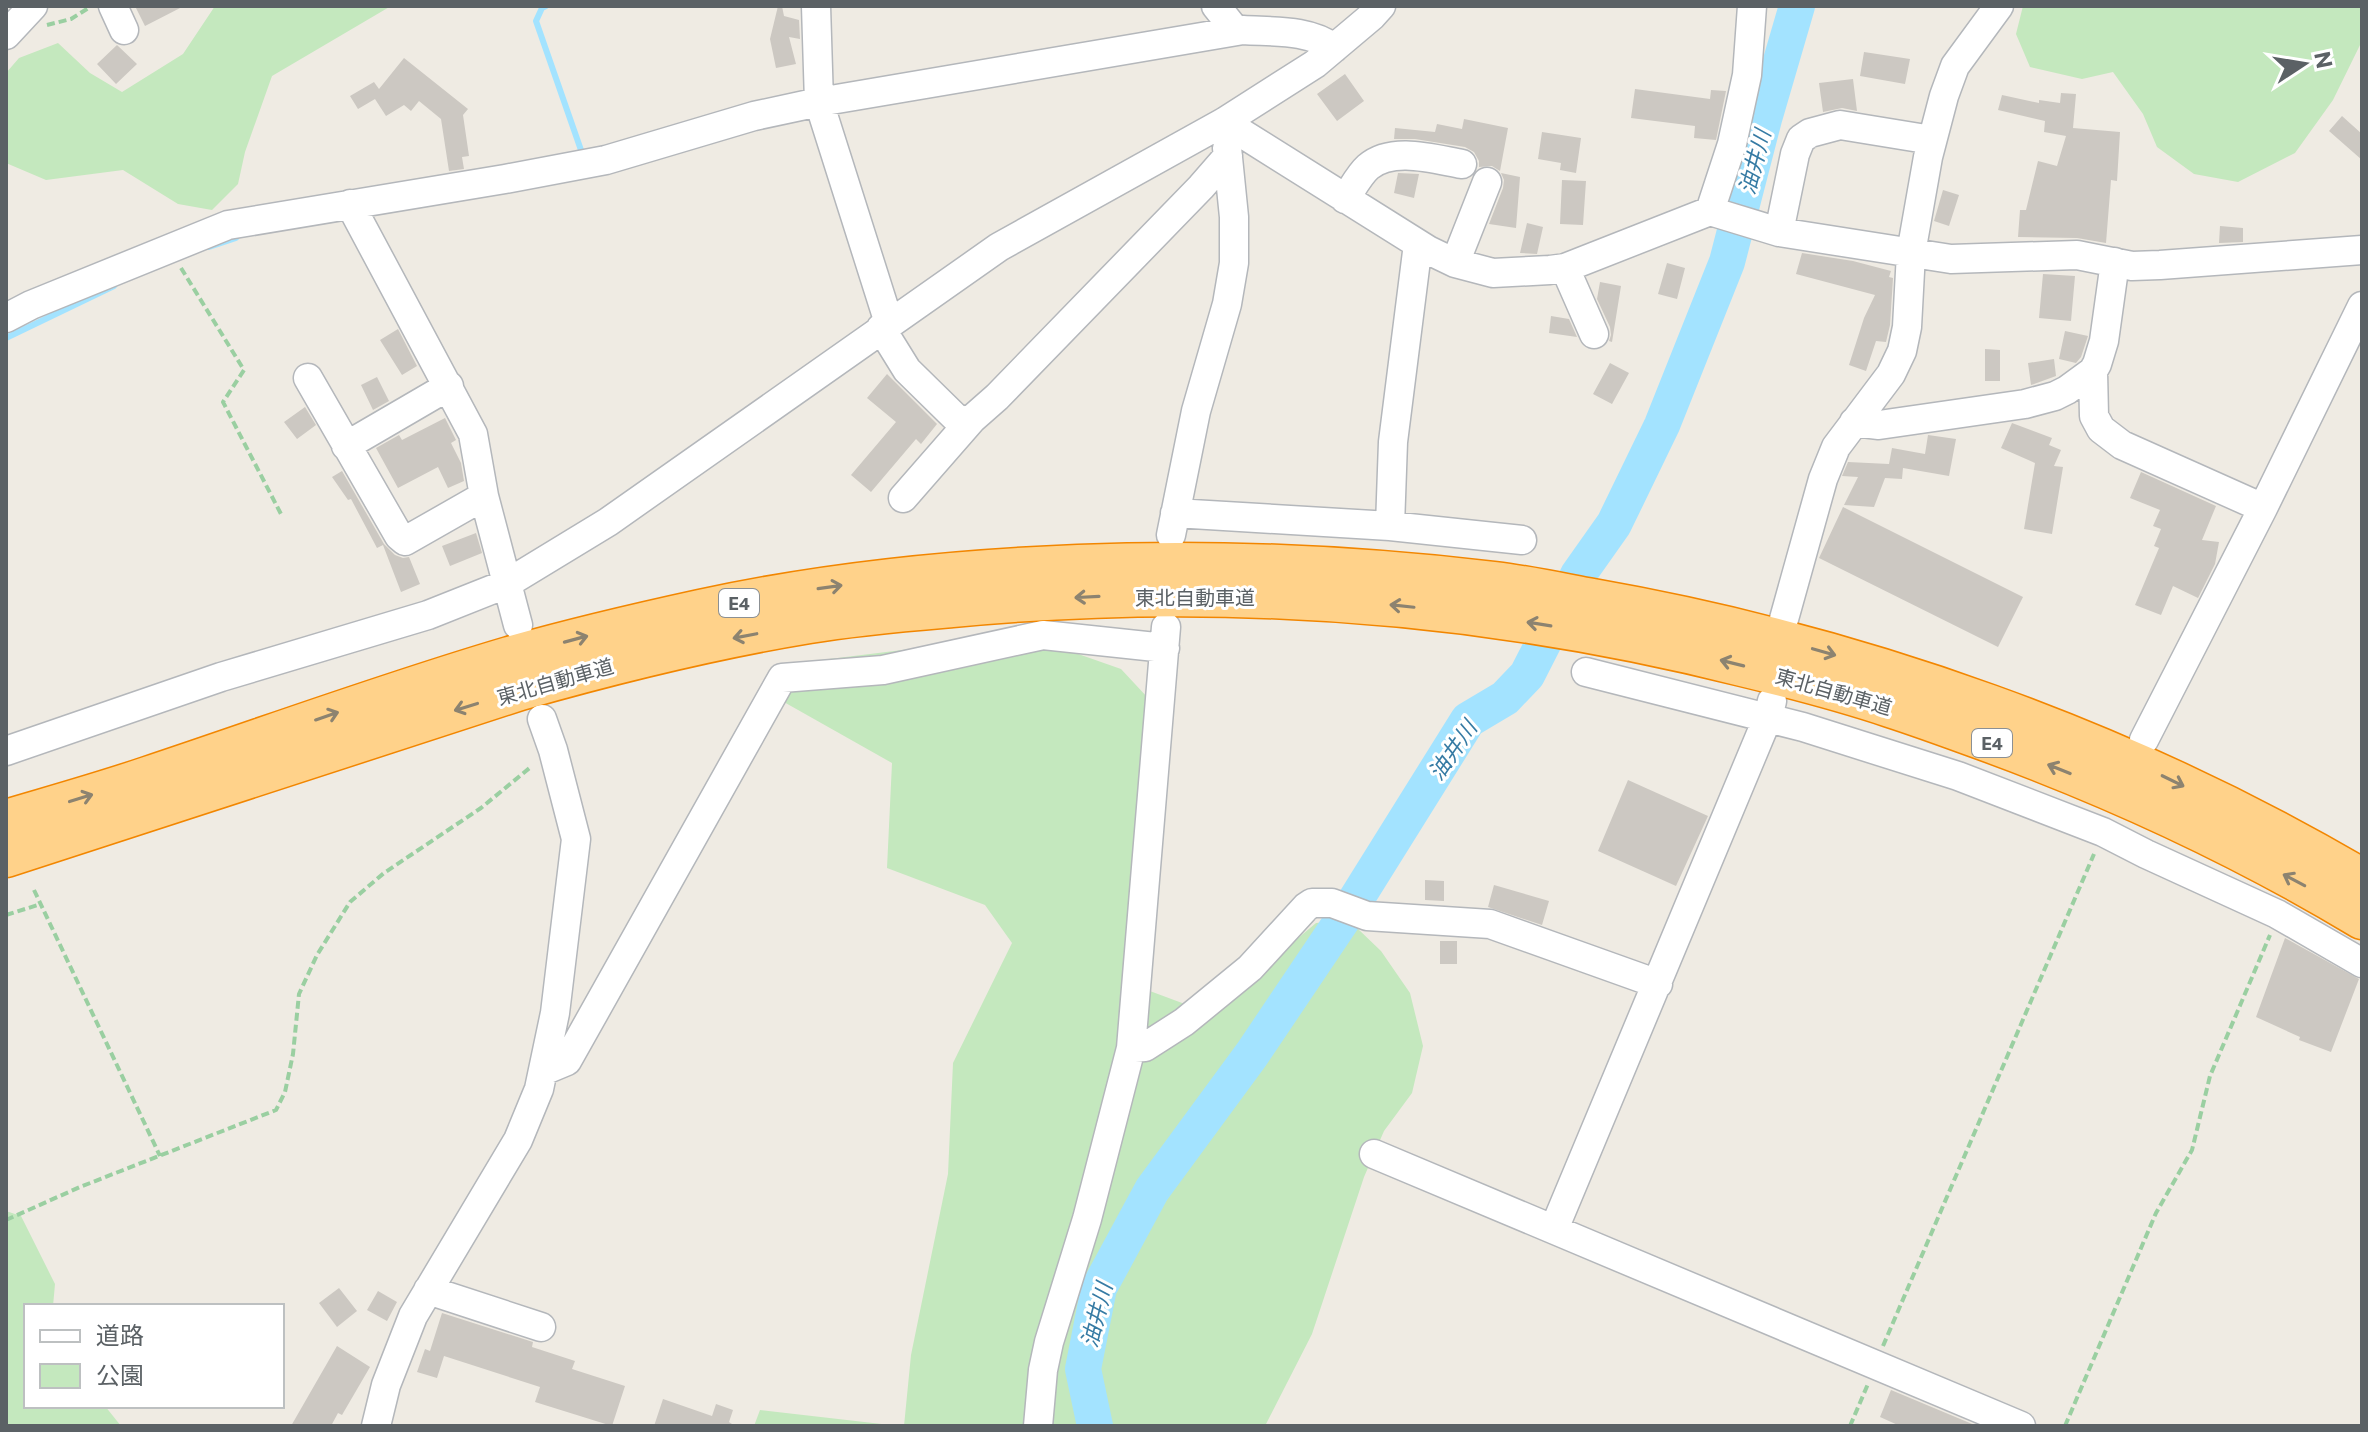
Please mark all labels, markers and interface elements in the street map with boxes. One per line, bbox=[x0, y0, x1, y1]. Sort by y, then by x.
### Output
north arrow bbox=[2264, 24, 2344, 104]
text: N bbox=[2309, 49, 2339, 71]
water label: 油井川 bbox=[1732, 125, 1776, 197]
one-way arrow bbox=[817, 579, 843, 594]
street label: 東北自動車道 bbox=[1135, 585, 1255, 609]
road number: E4 bbox=[719, 589, 759, 617]
one-way arrow bbox=[1074, 590, 1101, 605]
one-way arrow bbox=[1389, 599, 1416, 614]
one-way arrow bbox=[1526, 616, 1552, 631]
one-way arrow bbox=[733, 629, 758, 644]
one-way arrow bbox=[562, 631, 588, 646]
one-way arrow bbox=[1811, 646, 1836, 660]
street label: 東北自動車道 bbox=[494, 653, 616, 709]
one-way arrow bbox=[1720, 655, 1746, 670]
street label: 東北自動車道 bbox=[1773, 663, 1895, 719]
one-way arrow bbox=[454, 700, 480, 715]
one-way arrow bbox=[315, 707, 340, 722]
water label: 油井川 bbox=[1422, 714, 1483, 785]
road number: E4 bbox=[1972, 729, 2012, 757]
one-way arrow bbox=[2047, 761, 2072, 776]
one-way arrow bbox=[2160, 773, 2184, 789]
one-way arrow bbox=[67, 790, 93, 805]
one-way arrow bbox=[2283, 872, 2306, 888]
water label: 油井川 bbox=[1075, 1278, 1118, 1350]
legend bbox=[24, 1304, 284, 1408]
text: 道路 bbox=[96, 1320, 144, 1349]
text: 公園 bbox=[96, 1360, 144, 1389]

